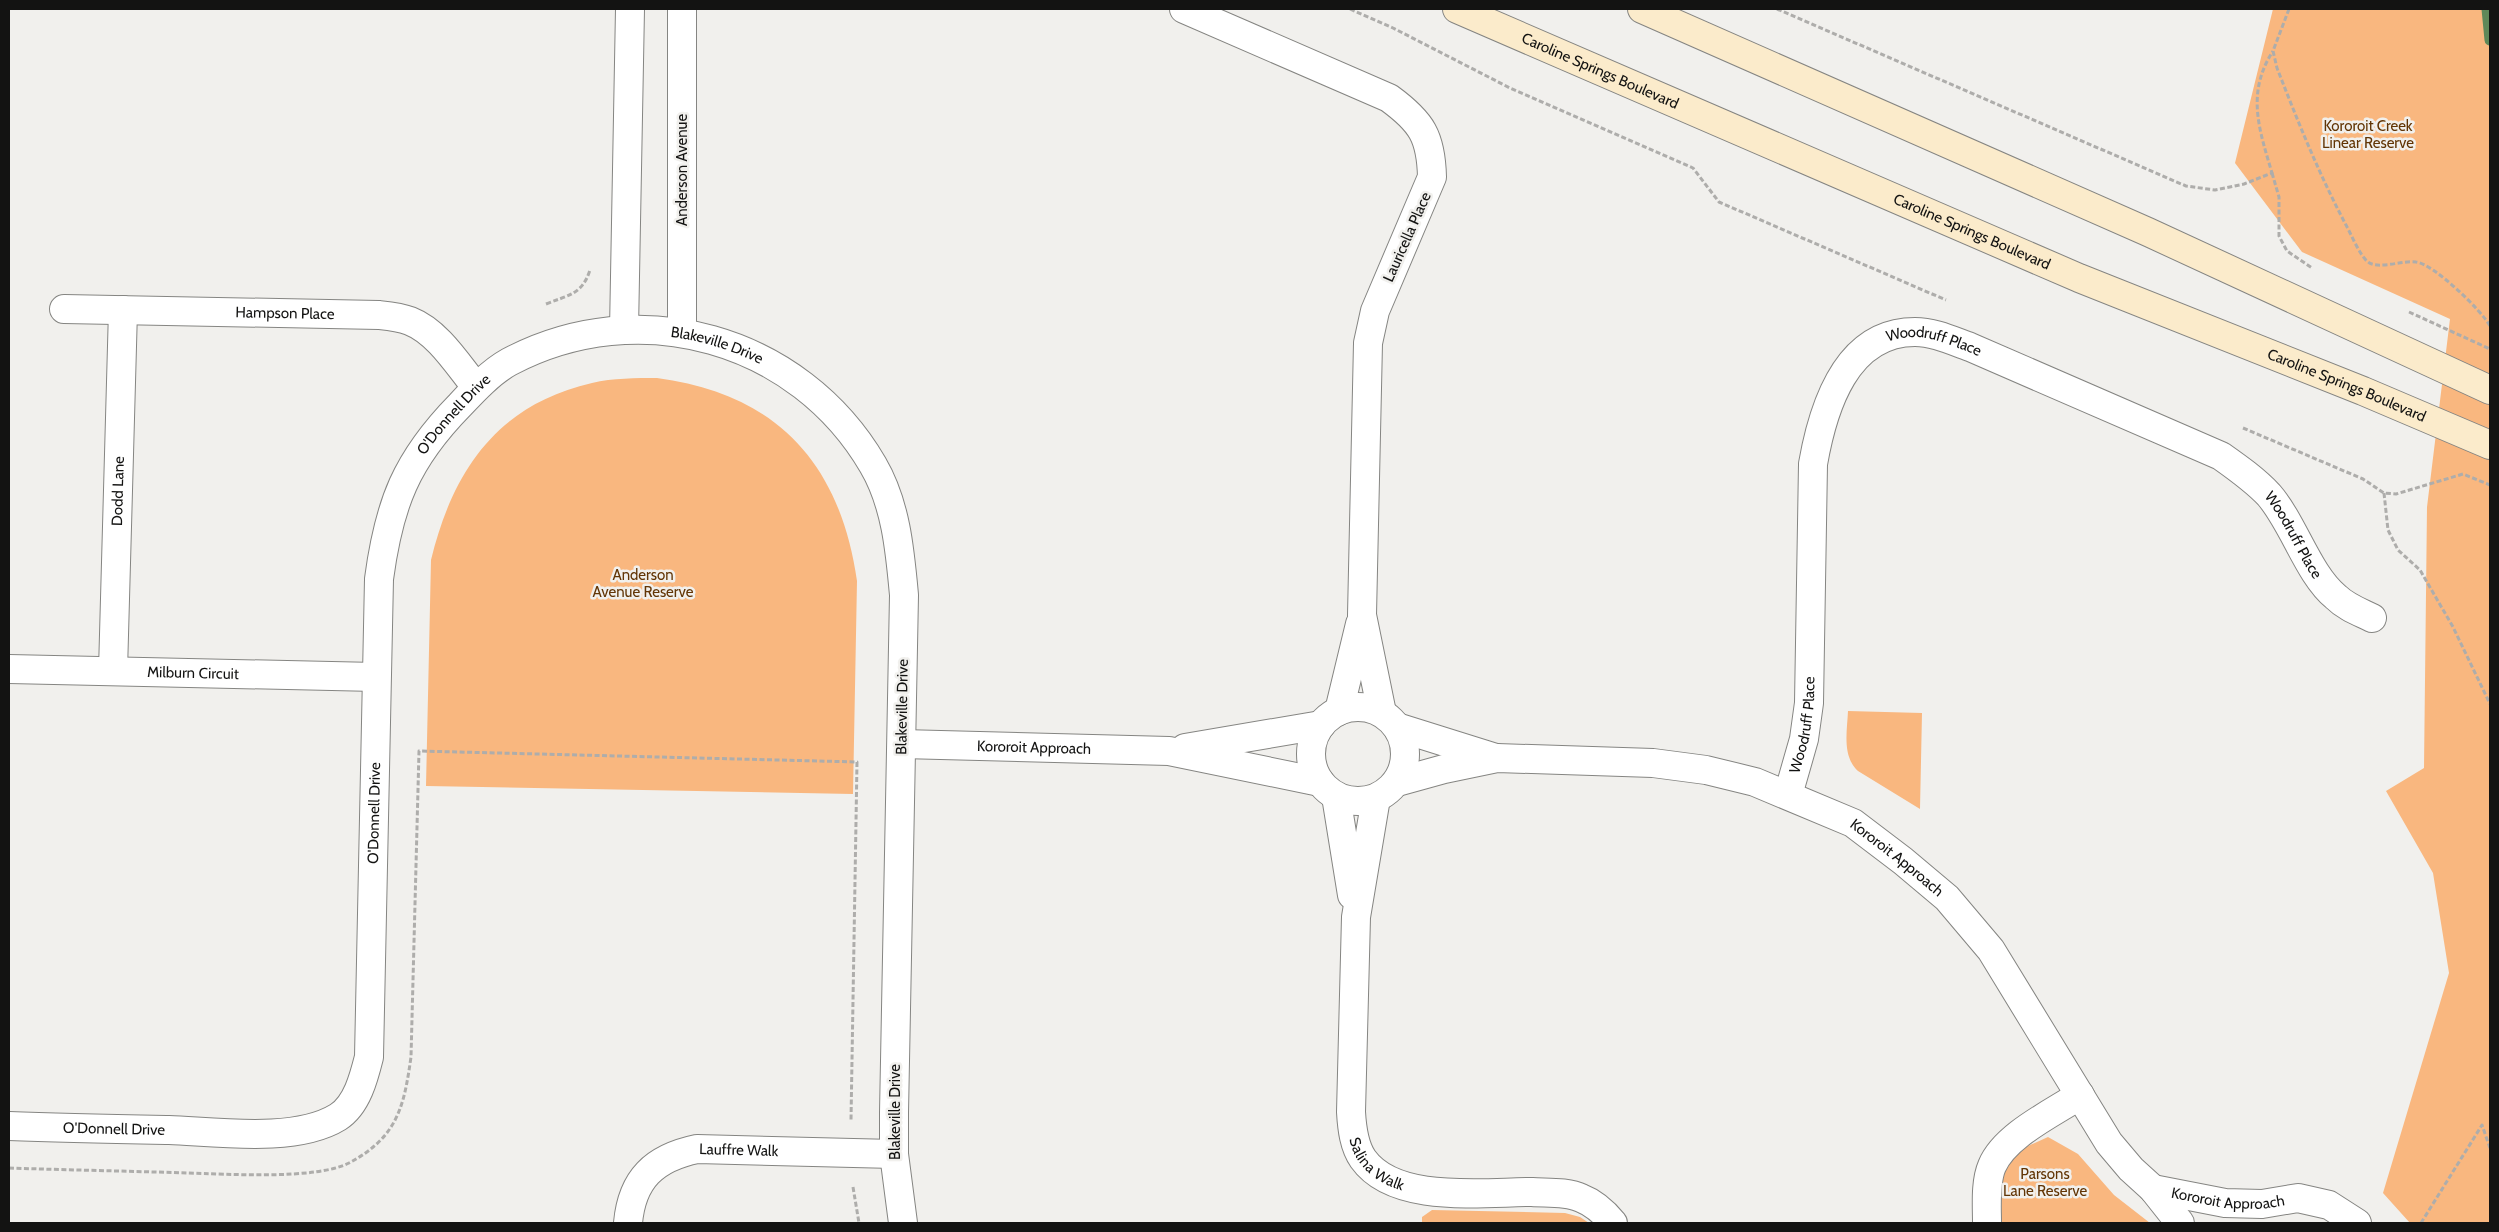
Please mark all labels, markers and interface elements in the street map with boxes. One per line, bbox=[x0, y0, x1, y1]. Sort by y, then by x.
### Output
street label: Caroline Springs Boulevard bbox=[1519, 29, 1682, 113]
street label: Anderson Avenue bbox=[673, 114, 691, 226]
park label: Kororoit Creek Linear Reserve bbox=[2322, 117, 2414, 152]
street label: Lauricella Place bbox=[1379, 189, 1435, 285]
street label: Caroline Springs Boulevard bbox=[1891, 190, 2053, 274]
street label: Hampson Place bbox=[235, 303, 335, 323]
street label: Blakeville Drive bbox=[670, 323, 767, 368]
street label: Woodruff Place bbox=[1884, 323, 1985, 360]
street label: Caroline Springs Boulevard bbox=[2265, 345, 2429, 426]
street label: O'Donnell Drive bbox=[413, 370, 494, 458]
street label: Dodd Lane bbox=[108, 456, 128, 526]
street label: Woodruff Place bbox=[2261, 488, 2326, 583]
park label: Anderson Avenue Reserve bbox=[593, 566, 694, 601]
street label: Blakeville Drive bbox=[892, 659, 912, 755]
street label: Milburn Circuit bbox=[147, 663, 239, 683]
street label: Woodruff Place bbox=[1786, 676, 1818, 775]
street label: Kororoit Approach bbox=[977, 737, 1091, 758]
street label: O'Donnell Drive bbox=[364, 762, 384, 864]
street label: Kororoit Approach bbox=[1847, 815, 1947, 900]
street label: Blakeville Drive bbox=[886, 1064, 904, 1160]
street label: O'Donnell Drive bbox=[63, 1119, 165, 1139]
street label: Salina Walk bbox=[1345, 1135, 1407, 1194]
street label: Lauffre Walk bbox=[699, 1140, 779, 1160]
park label: Parsons Lane Reserve bbox=[2003, 1165, 2087, 1200]
street label: Kororoit Approach bbox=[2170, 1184, 2286, 1213]

